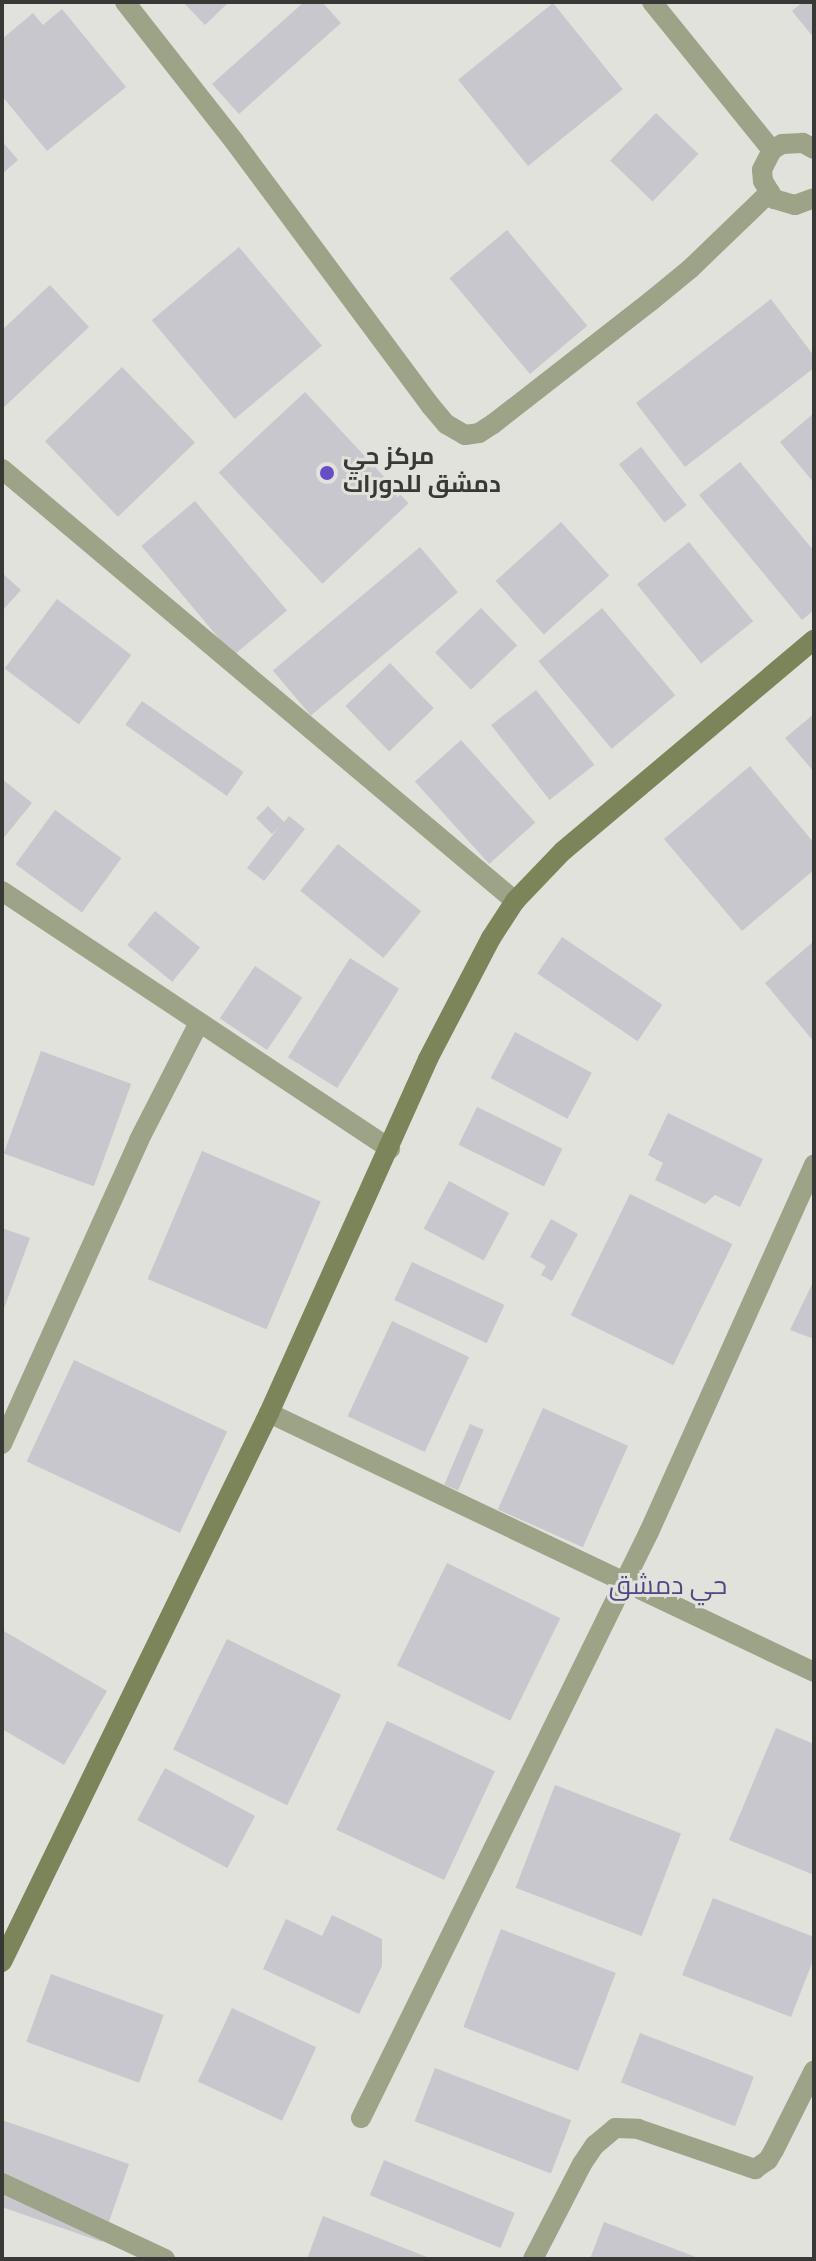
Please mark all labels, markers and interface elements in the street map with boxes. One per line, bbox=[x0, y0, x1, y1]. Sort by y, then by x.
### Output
place label: مركز حي دمشق للدورات bbox=[343, 445, 501, 501]
marker: مركز حي دمشق للدورات bbox=[318, 464, 336, 482]
district label: حي دمشق bbox=[609, 1572, 727, 1604]

